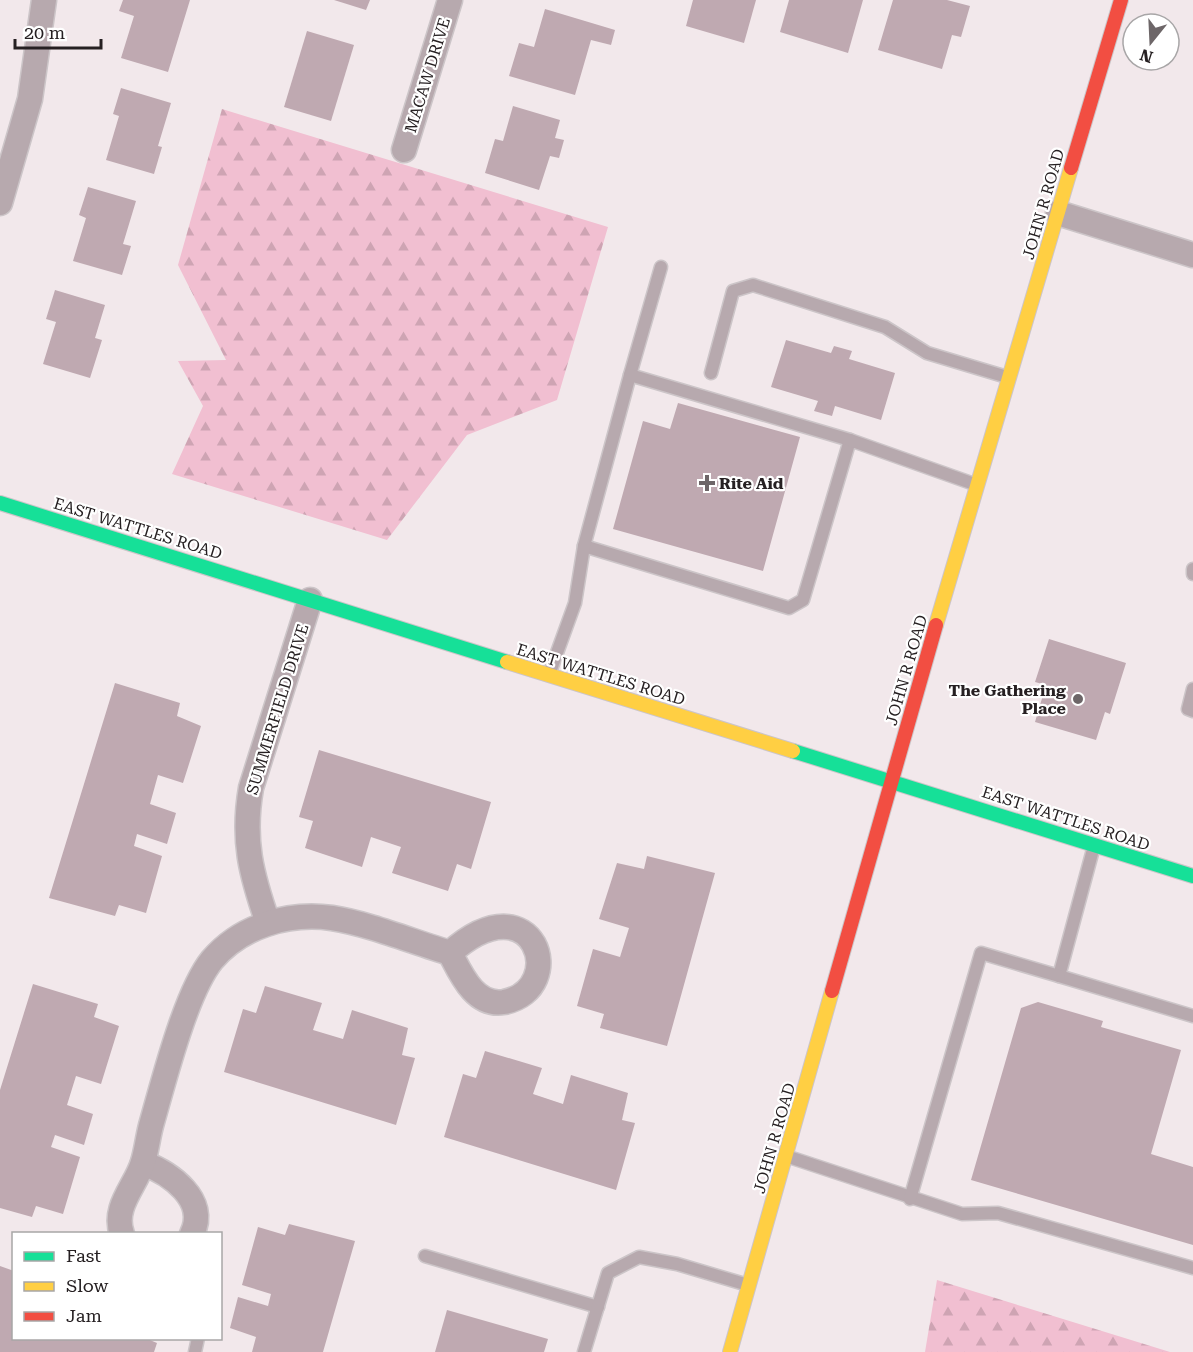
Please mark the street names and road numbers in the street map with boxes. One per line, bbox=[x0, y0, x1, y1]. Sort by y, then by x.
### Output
street label: MACAW DRIVE bbox=[401, 15, 454, 135]
street label: JOHN R ROAD bbox=[1019, 147, 1068, 262]
street label: EAST WATTLES ROAD bbox=[51, 494, 224, 563]
street label: JOHN R ROAD bbox=[882, 613, 931, 728]
street label: SUMMERFIELD DRIVE bbox=[242, 621, 313, 797]
street label: EAST WATTLES ROAD bbox=[514, 640, 687, 709]
street label: EAST WATTLES ROAD bbox=[980, 782, 1152, 855]
street label: JOHN R ROAD bbox=[750, 1081, 799, 1196]

